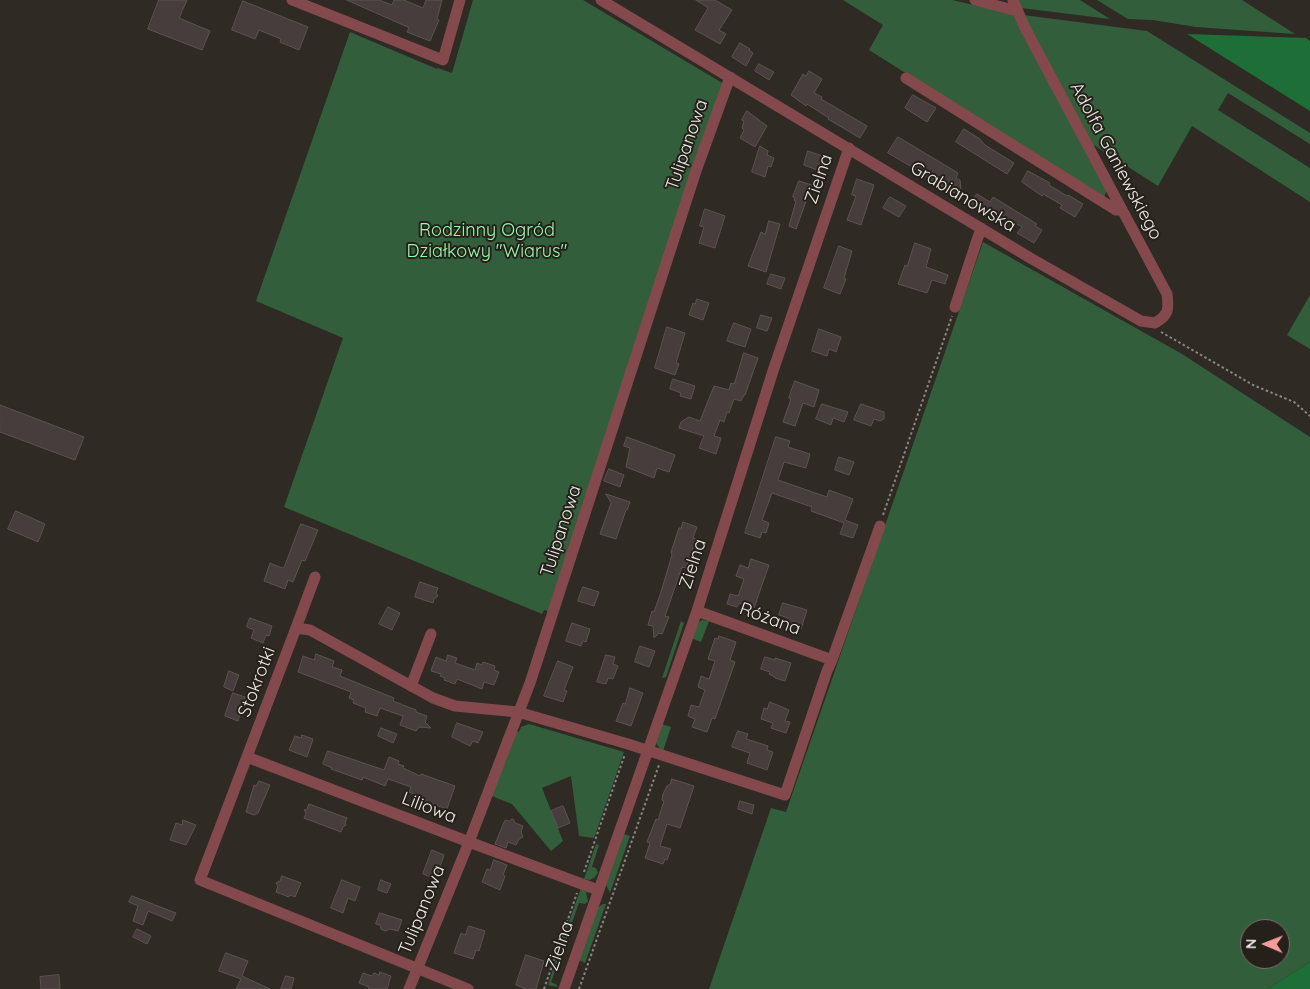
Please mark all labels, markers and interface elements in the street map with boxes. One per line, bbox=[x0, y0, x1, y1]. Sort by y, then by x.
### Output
street label: Adolfa Ganiewskiego bbox=[1065, 79, 1167, 243]
street label: Tulipanowa bbox=[661, 97, 713, 193]
street label: Zielna bbox=[800, 151, 838, 207]
street label: Grabianowska bbox=[906, 157, 1020, 237]
park label: Rodzinny Ogród Działkowy "Wiarus" bbox=[407, 220, 567, 262]
street label: Tulipanowa bbox=[536, 483, 586, 579]
street label: Zielna bbox=[675, 536, 711, 592]
street label: Różana bbox=[736, 598, 804, 640]
street label: Stokrotki bbox=[234, 644, 280, 720]
street label: Liliowa bbox=[399, 788, 459, 828]
street label: Tulipanowa bbox=[394, 862, 450, 958]
street label: Zielna bbox=[541, 918, 579, 974]
north arrow bbox=[1240, 919, 1290, 969]
text: N bbox=[1242, 938, 1260, 949]

